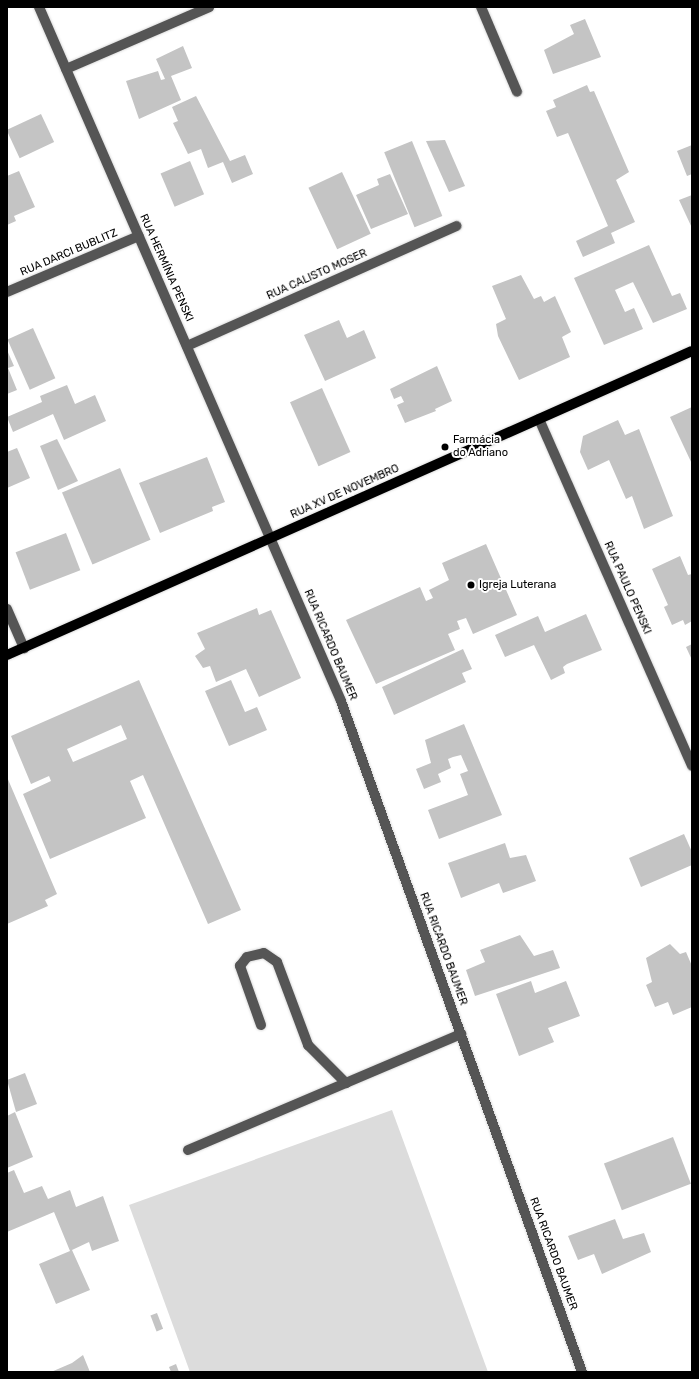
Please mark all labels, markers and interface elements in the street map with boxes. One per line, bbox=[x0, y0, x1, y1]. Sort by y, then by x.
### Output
street label: RUA HERMÍNIA PENSKI bbox=[136, 212, 196, 324]
street label: RUA DARCI BUBLITZ bbox=[18, 227, 120, 279]
street label: RUA CALISTO MOSER bbox=[265, 247, 369, 303]
place label: Farmácia do Adriano bbox=[453, 434, 508, 460]
marker: Farmácia do Adriano bbox=[440, 442, 450, 452]
street label: RUA XV DE NOVEMBRO bbox=[288, 462, 402, 522]
street label: RUA PAULO PENSKI bbox=[601, 539, 653, 637]
place label: Igreja Luterana bbox=[479, 578, 556, 592]
marker: Igreja Luterana bbox=[466, 580, 476, 590]
street label: RUA RICARDO BAUMER bbox=[301, 587, 359, 703]
street label: RUA RICARDO BAUMER bbox=[416, 891, 470, 1007]
street label: RUA RICARDO BAUMER bbox=[526, 1196, 580, 1312]

